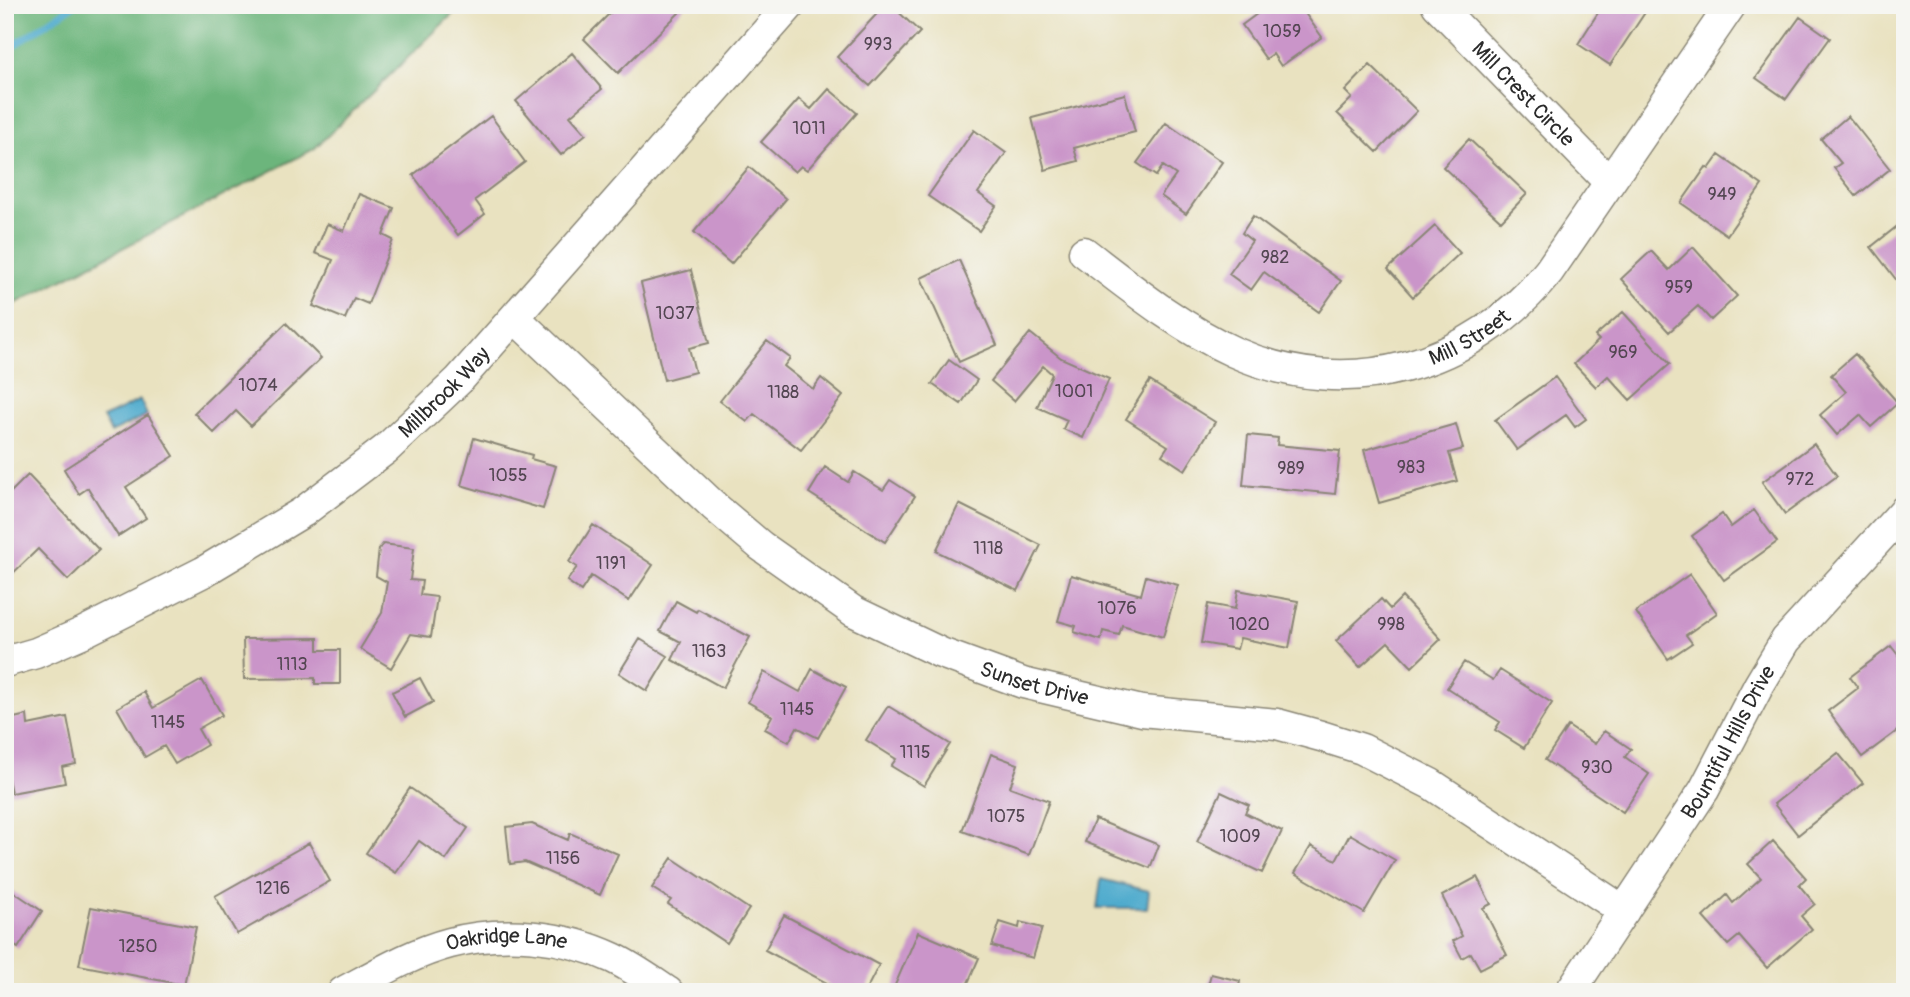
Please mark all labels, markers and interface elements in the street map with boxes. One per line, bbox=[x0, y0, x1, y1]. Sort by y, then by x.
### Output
house number: 1059 bbox=[1263, 20, 1301, 43]
house number: 993 bbox=[864, 33, 892, 56]
street label: Mill Crest Circle bbox=[1466, 36, 1581, 153]
house number: 1011 bbox=[792, 117, 826, 140]
house number: 949 bbox=[1708, 183, 1736, 206]
house number: 982 bbox=[1261, 246, 1289, 269]
house number: 959 bbox=[1665, 276, 1693, 299]
house number: 1037 bbox=[656, 302, 695, 325]
street label: Mill Street bbox=[1425, 303, 1516, 371]
street label: Millbrook Way bbox=[393, 341, 496, 444]
house number: 969 bbox=[1608, 341, 1638, 364]
house number: 1074 bbox=[238, 374, 278, 397]
house number: 1001 bbox=[1055, 380, 1093, 403]
house number: 1188 bbox=[767, 381, 799, 404]
house number: 983 bbox=[1397, 456, 1425, 479]
house number: 989 bbox=[1277, 457, 1305, 480]
house number: 1055 bbox=[489, 464, 527, 487]
house number: 972 bbox=[1786, 468, 1814, 491]
house number: 1118 bbox=[973, 537, 1003, 560]
house number: 1191 bbox=[596, 552, 626, 575]
house number: 1076 bbox=[1097, 597, 1137, 620]
house number: 1020 bbox=[1228, 613, 1270, 636]
house number: 998 bbox=[1377, 613, 1405, 636]
house number: 1163 bbox=[692, 640, 726, 663]
house number: 1113 bbox=[276, 653, 308, 676]
street label: Sunset Drive bbox=[976, 655, 1092, 712]
street label: Bountiful Hills Drive bbox=[1675, 660, 1782, 824]
house number: 1145 bbox=[780, 698, 814, 721]
house number: 1145 bbox=[151, 711, 185, 734]
house number: 1115 bbox=[900, 741, 930, 764]
house number: 930 bbox=[1581, 756, 1613, 779]
house number: 1075 bbox=[987, 805, 1025, 828]
house number: 1009 bbox=[1220, 825, 1260, 848]
house number: 1156 bbox=[546, 847, 580, 870]
house number: 1216 bbox=[256, 877, 290, 900]
street label: Oakridge Lane bbox=[443, 922, 570, 957]
house number: 1250 bbox=[118, 935, 158, 958]

